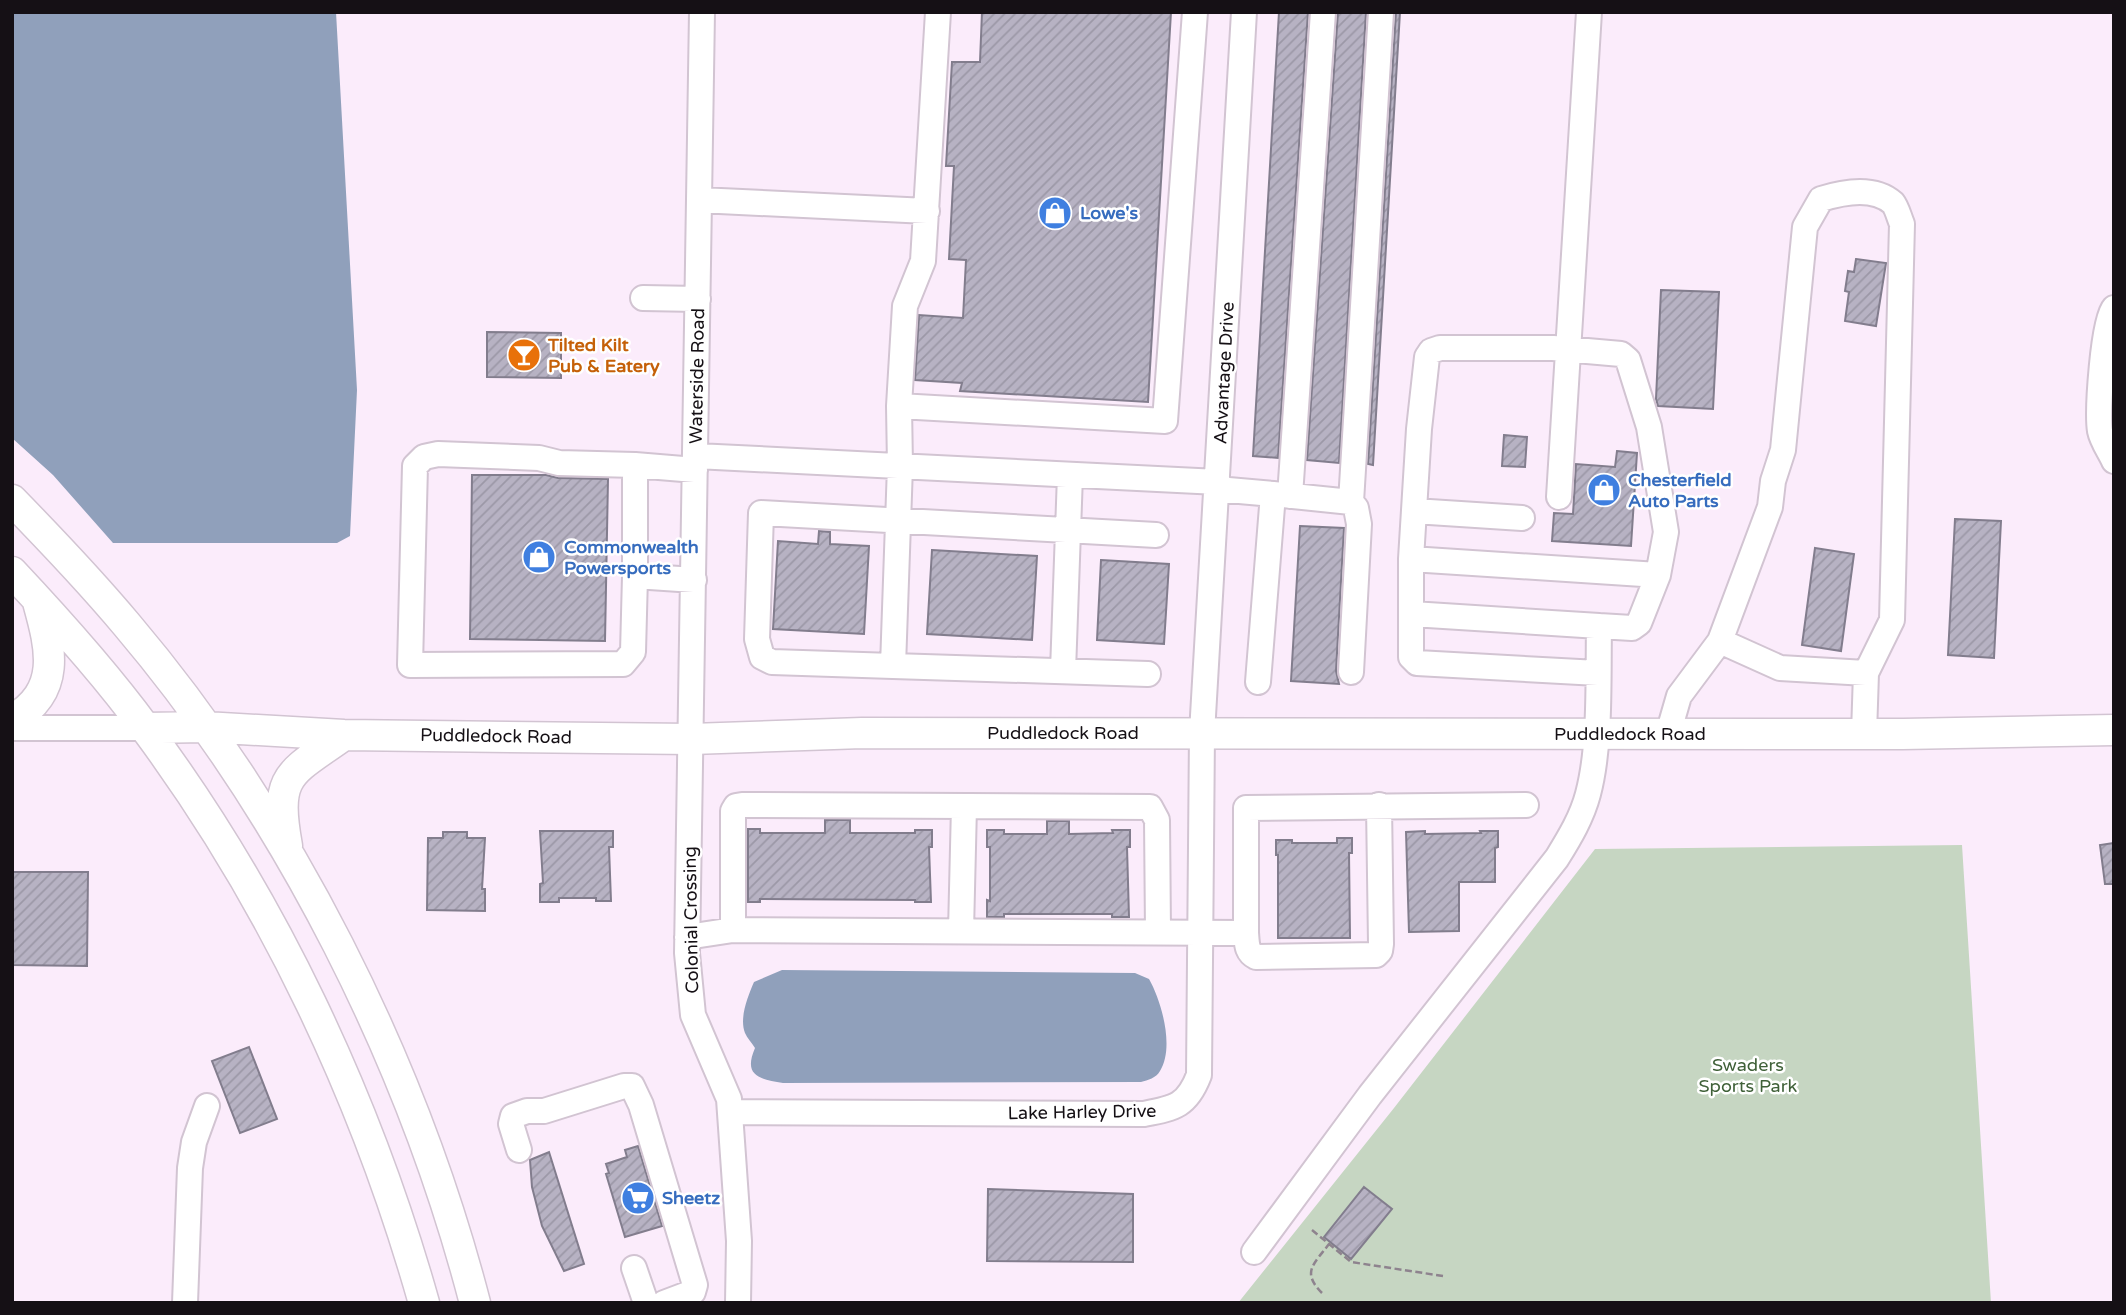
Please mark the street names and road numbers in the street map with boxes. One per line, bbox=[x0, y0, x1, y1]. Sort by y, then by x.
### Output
street label: Advantage Drive bbox=[1209, 301, 1239, 445]
street label: Waterside Road bbox=[685, 308, 709, 444]
street label: Puddledock Road bbox=[987, 722, 1139, 744]
street label: Puddledock Road bbox=[1554, 723, 1706, 745]
street label: Puddledock Road bbox=[420, 724, 572, 748]
street label: Colonial Crossing bbox=[679, 846, 703, 994]
street label: Lake Harley Drive bbox=[1007, 1100, 1157, 1124]

